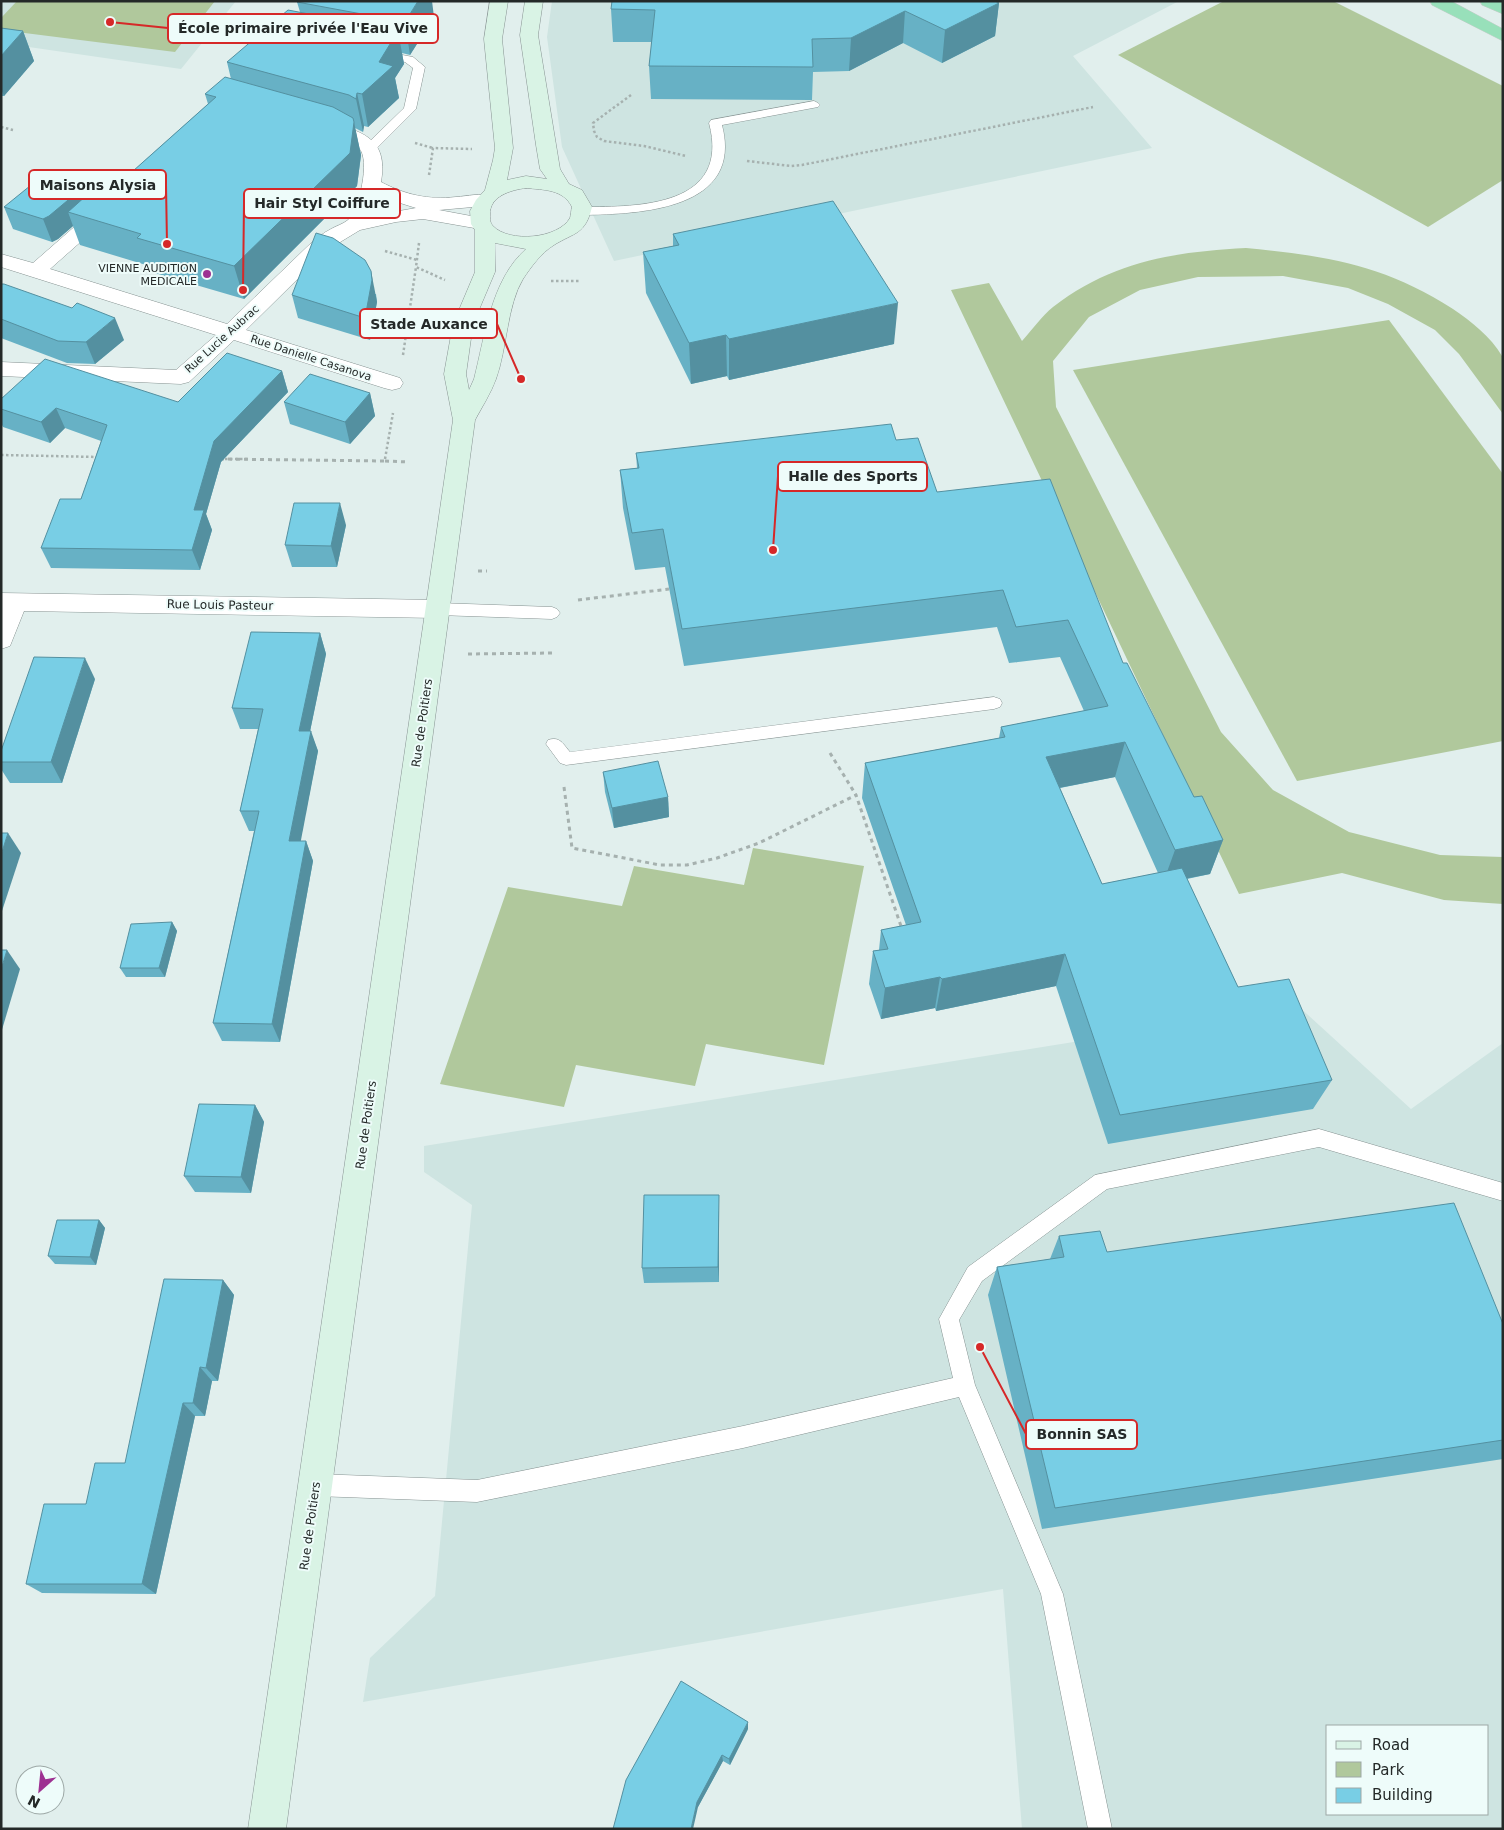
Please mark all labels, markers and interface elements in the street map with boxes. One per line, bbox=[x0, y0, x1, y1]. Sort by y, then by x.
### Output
callout: École primaire privée l'Eau Vive bbox=[168, 14, 438, 43]
text: École primaire privée l'Eau Vive bbox=[178, 20, 428, 36]
callout: Maisons Alysia bbox=[29, 170, 166, 199]
text: Maisons Alysia bbox=[40, 177, 156, 193]
callout: Hair Styl Coiffure bbox=[244, 189, 400, 218]
text: Hair Styl Coiffure bbox=[254, 195, 390, 211]
place label: VIENNE AUDITION MEDICALE bbox=[98, 262, 197, 288]
marker: VIENNE AUDITION MEDICALE bbox=[201, 268, 213, 280]
street label: Rue Lucie Aubrac bbox=[182, 302, 262, 376]
callout: Stade Auxance bbox=[360, 309, 497, 338]
text: Stade Auxance bbox=[370, 316, 488, 332]
street label: Rue Danielle Casanova bbox=[249, 332, 373, 384]
callout: Halle des Sports bbox=[778, 462, 927, 491]
text: Halle des Sports bbox=[788, 468, 918, 484]
street label: Rue Louis Pasteur bbox=[167, 597, 273, 613]
street label: Rue de Poitiers bbox=[409, 678, 435, 768]
street label: Rue de Poitiers bbox=[353, 1080, 379, 1170]
callout: Bonnin SAS bbox=[1026, 1420, 1137, 1449]
text: Bonnin SAS bbox=[1037, 1426, 1127, 1442]
street label: Rue de Poitiers bbox=[297, 1481, 323, 1571]
legend bbox=[1326, 1725, 1489, 1815]
text: Road bbox=[1372, 1736, 1410, 1754]
text: Park bbox=[1372, 1761, 1405, 1779]
north arrow bbox=[15, 1765, 65, 1815]
text: Building bbox=[1372, 1786, 1433, 1804]
text: N bbox=[25, 1792, 43, 1811]

